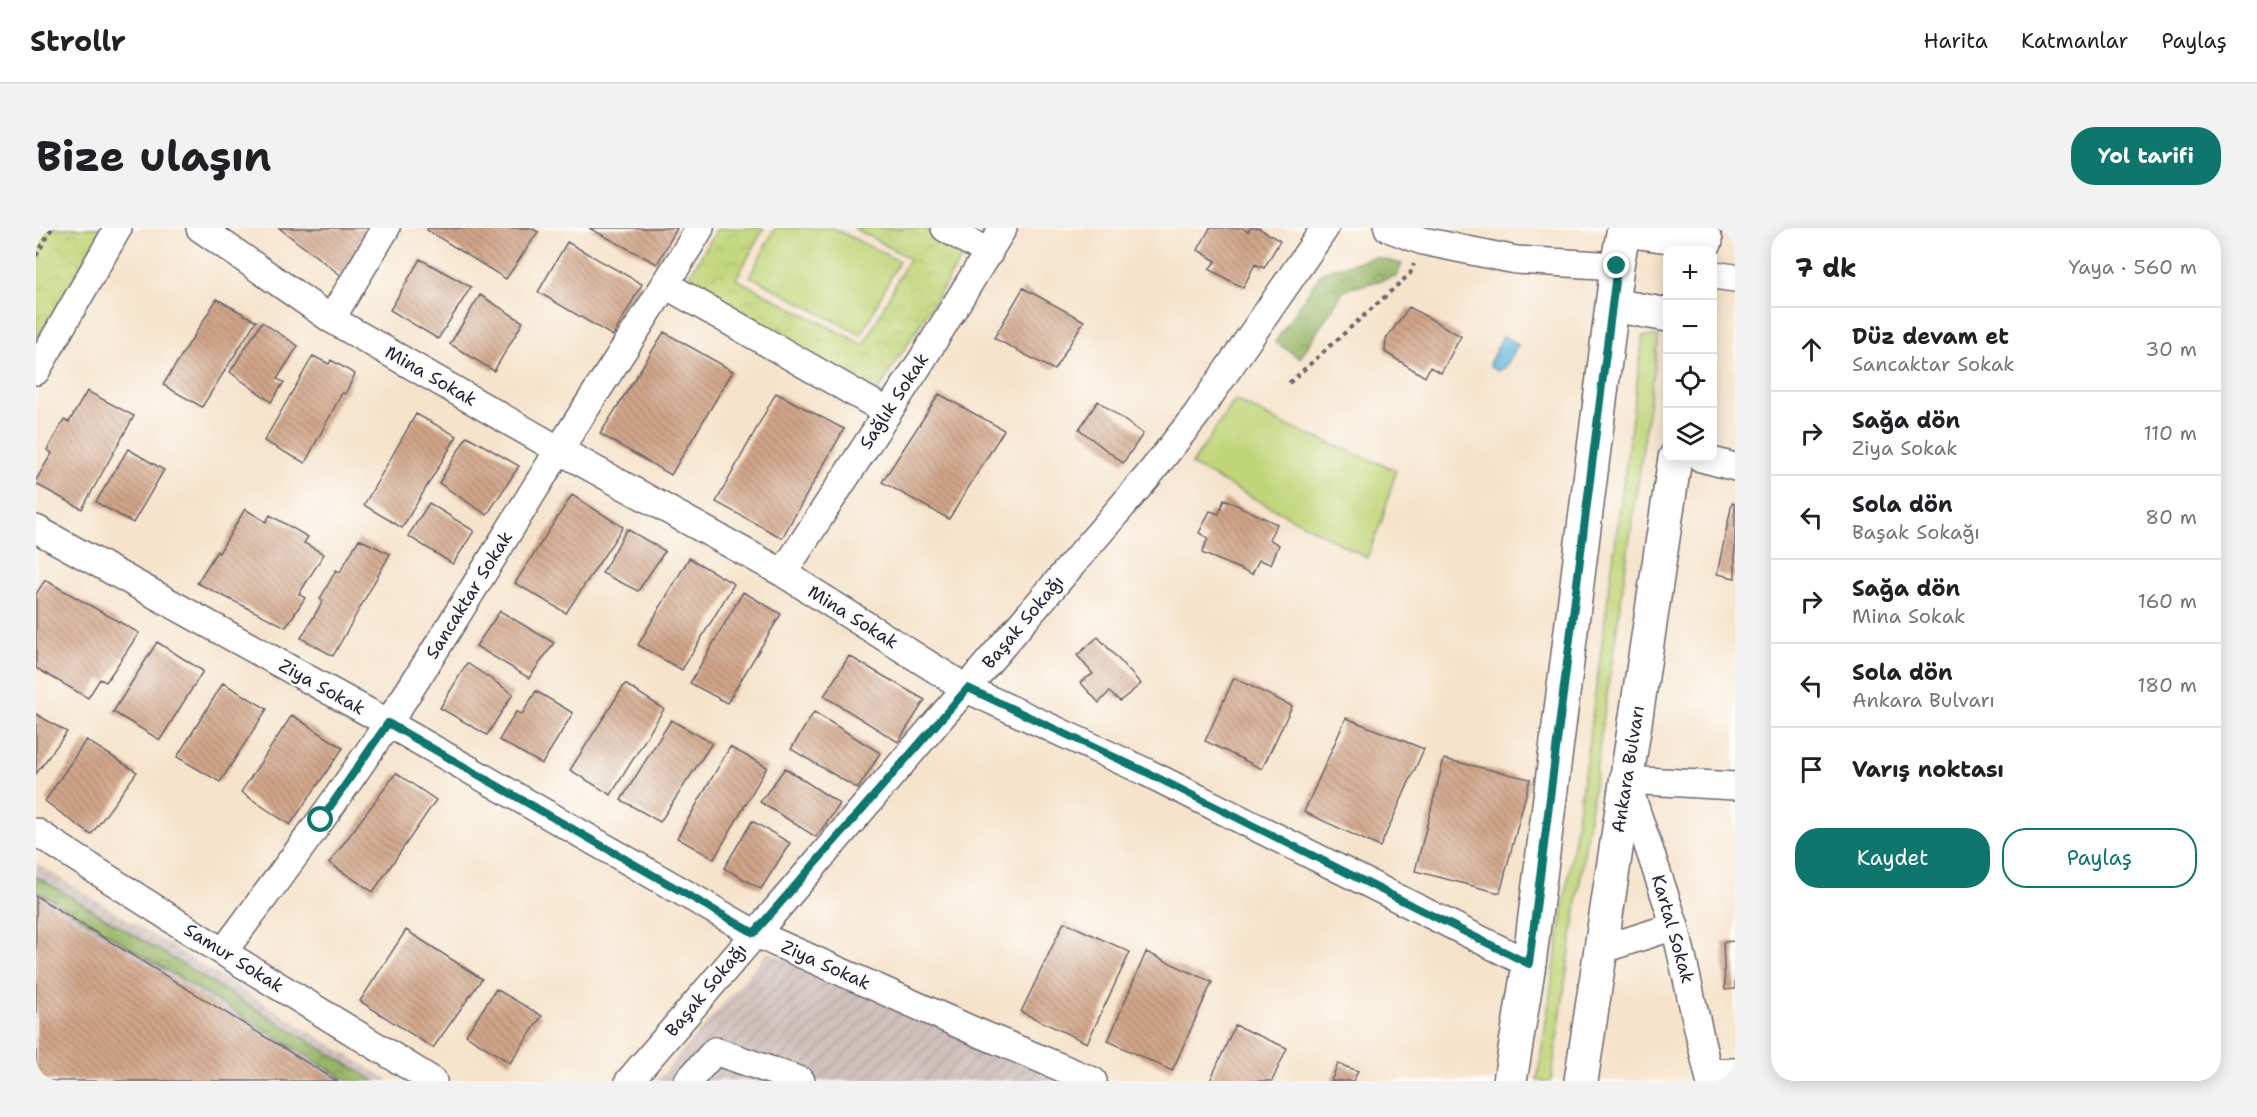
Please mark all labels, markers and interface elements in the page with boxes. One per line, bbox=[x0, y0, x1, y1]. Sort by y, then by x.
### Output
text: Strollr bbox=[30, 22, 126, 60]
text: Harita bbox=[1923, 27, 1988, 55]
text: Katmanlar bbox=[2021, 27, 2128, 55]
text: Paylaş bbox=[2161, 27, 2227, 55]
button: Yol tarifi bbox=[2071, 127, 2221, 185]
text: Bize ulaşın bbox=[36, 128, 271, 184]
map controls bbox=[1663, 246, 1717, 462]
button: + bbox=[1663, 246, 1717, 300]
text: 7 dk bbox=[1795, 250, 1857, 285]
route end bbox=[1603, 252, 1629, 278]
text: Yaya · 560 m bbox=[2069, 254, 2197, 280]
button: − bbox=[1663, 300, 1717, 354]
text: Düz devam et bbox=[1852, 322, 2009, 351]
icon: ahead bbox=[1795, 333, 1828, 366]
text: 30 m bbox=[2145, 336, 2197, 362]
street label: Mina Sokak bbox=[381, 340, 481, 412]
street label: Sağlık Sokak bbox=[854, 348, 934, 454]
text: Sancaktar Sokak bbox=[1852, 351, 2015, 377]
button: locate bbox=[1663, 354, 1717, 408]
text: Sağa dön bbox=[1852, 406, 1960, 435]
button: layers bbox=[1663, 408, 1717, 462]
icon: right bbox=[1795, 417, 1828, 450]
text: 110 m bbox=[2143, 420, 2197, 446]
text: Ziya Sokak bbox=[1852, 435, 1958, 461]
text: Sola dön bbox=[1852, 490, 1953, 519]
icon: left bbox=[1795, 501, 1828, 534]
text: 80 m bbox=[2145, 504, 2197, 530]
text: Başak Sokağı bbox=[1852, 519, 1980, 545]
street label: Sancaktar Sokak bbox=[420, 527, 518, 663]
street label: Başak Sokağı bbox=[977, 570, 1069, 674]
text: Sağa dön bbox=[1852, 574, 1960, 603]
street label: Mina Sokak bbox=[803, 580, 903, 654]
icon: right bbox=[1795, 585, 1828, 618]
text: 160 m bbox=[2138, 588, 2197, 614]
text: Mina Sokak bbox=[1852, 603, 1966, 629]
street label: Ziya Sokak bbox=[275, 653, 369, 721]
text: Sola dön bbox=[1852, 658, 1953, 687]
icon: left bbox=[1795, 669, 1828, 702]
text: 180 m bbox=[2137, 672, 2197, 698]
text: Ankara Bulvarı bbox=[1852, 687, 1995, 713]
street label: Ankara Bulvarı bbox=[1606, 704, 1650, 834]
icon: arrive bbox=[1795, 753, 1828, 786]
text: Varış noktası bbox=[1852, 755, 2004, 784]
route start bbox=[307, 806, 333, 832]
button: Kaydet bbox=[1795, 828, 1990, 888]
button: Paylaş bbox=[2002, 828, 2197, 888]
street label: Kartal Sokak bbox=[1646, 872, 1700, 986]
street label: Samur Sokak bbox=[180, 918, 288, 998]
street label: Ziya Sokak bbox=[778, 935, 874, 995]
street label: Başak Sokağı bbox=[660, 938, 752, 1042]

